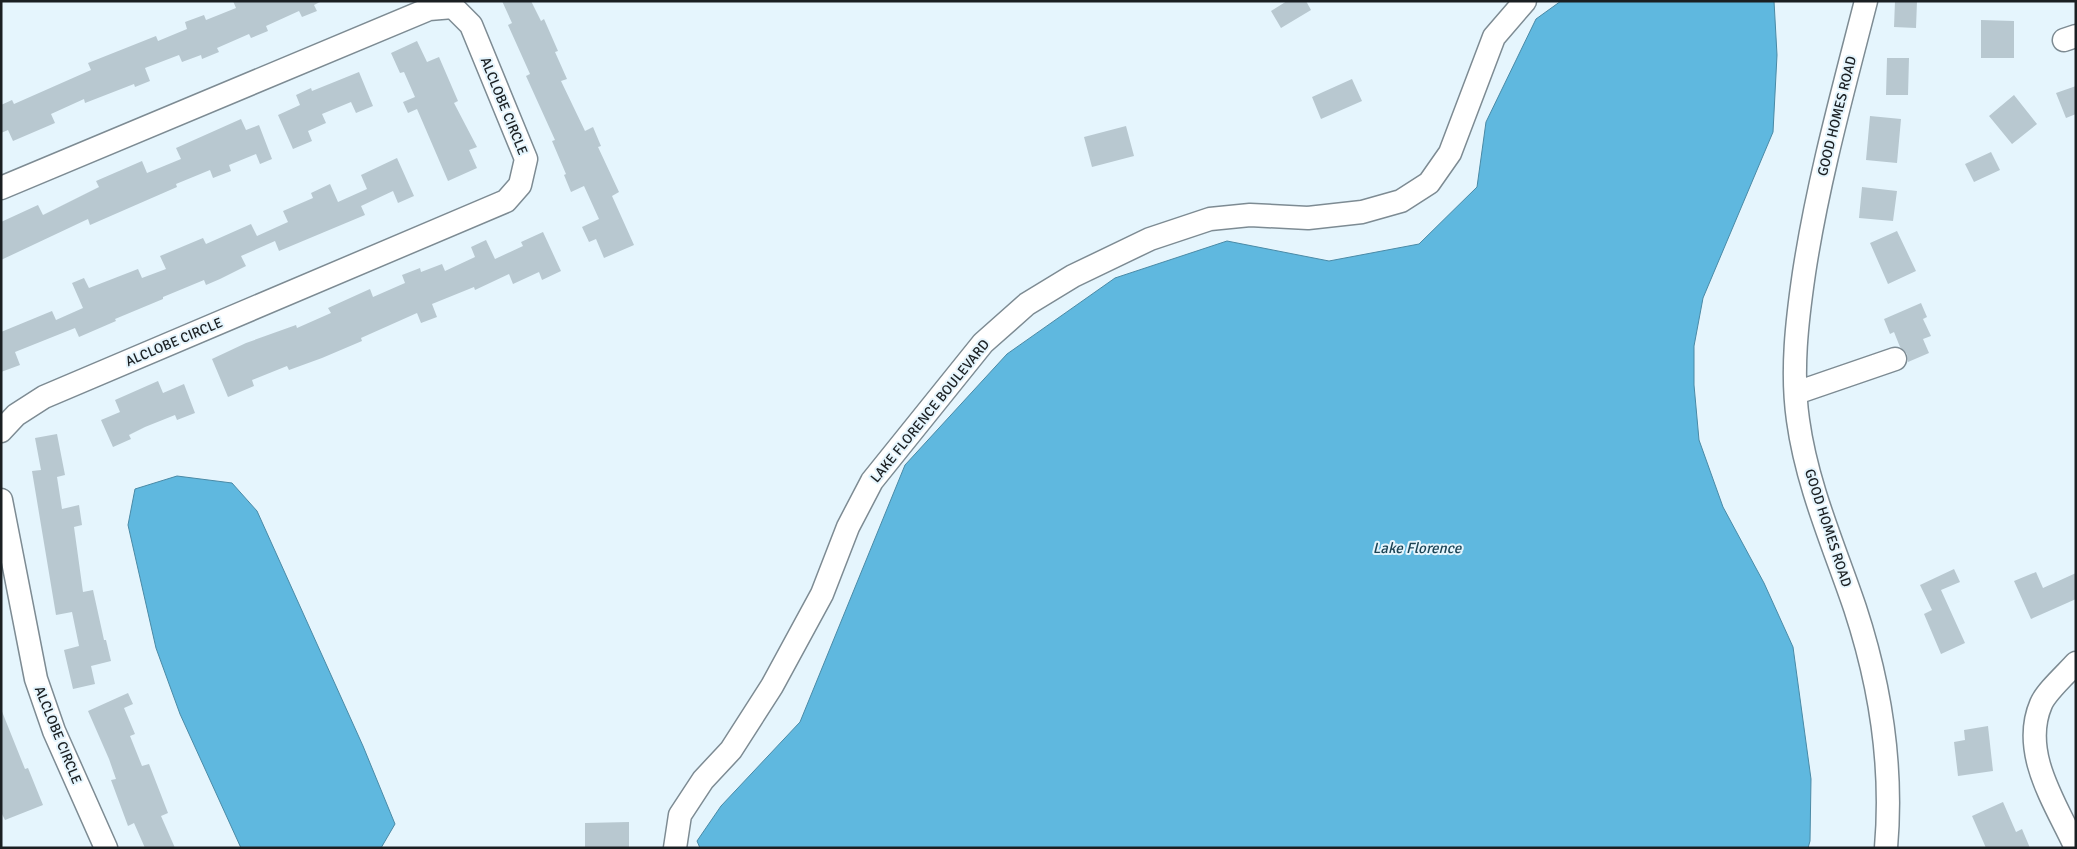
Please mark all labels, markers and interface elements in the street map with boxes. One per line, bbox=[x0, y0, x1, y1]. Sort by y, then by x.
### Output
street label: GOOD HOMES ROAD bbox=[1814, 54, 1860, 178]
street label: ALCLOBE CIRCLE bbox=[477, 55, 531, 157]
street label: ALCLOBE CIRCLE bbox=[123, 314, 225, 370]
street label: LAKE FLORENCE BOULEVARD bbox=[867, 336, 993, 486]
street label: GOOD HOMES ROAD bbox=[1801, 467, 1855, 589]
water label: Lake Florence bbox=[1373, 539, 1463, 557]
street label: ALCLOBE CIRCLE bbox=[31, 684, 85, 786]

